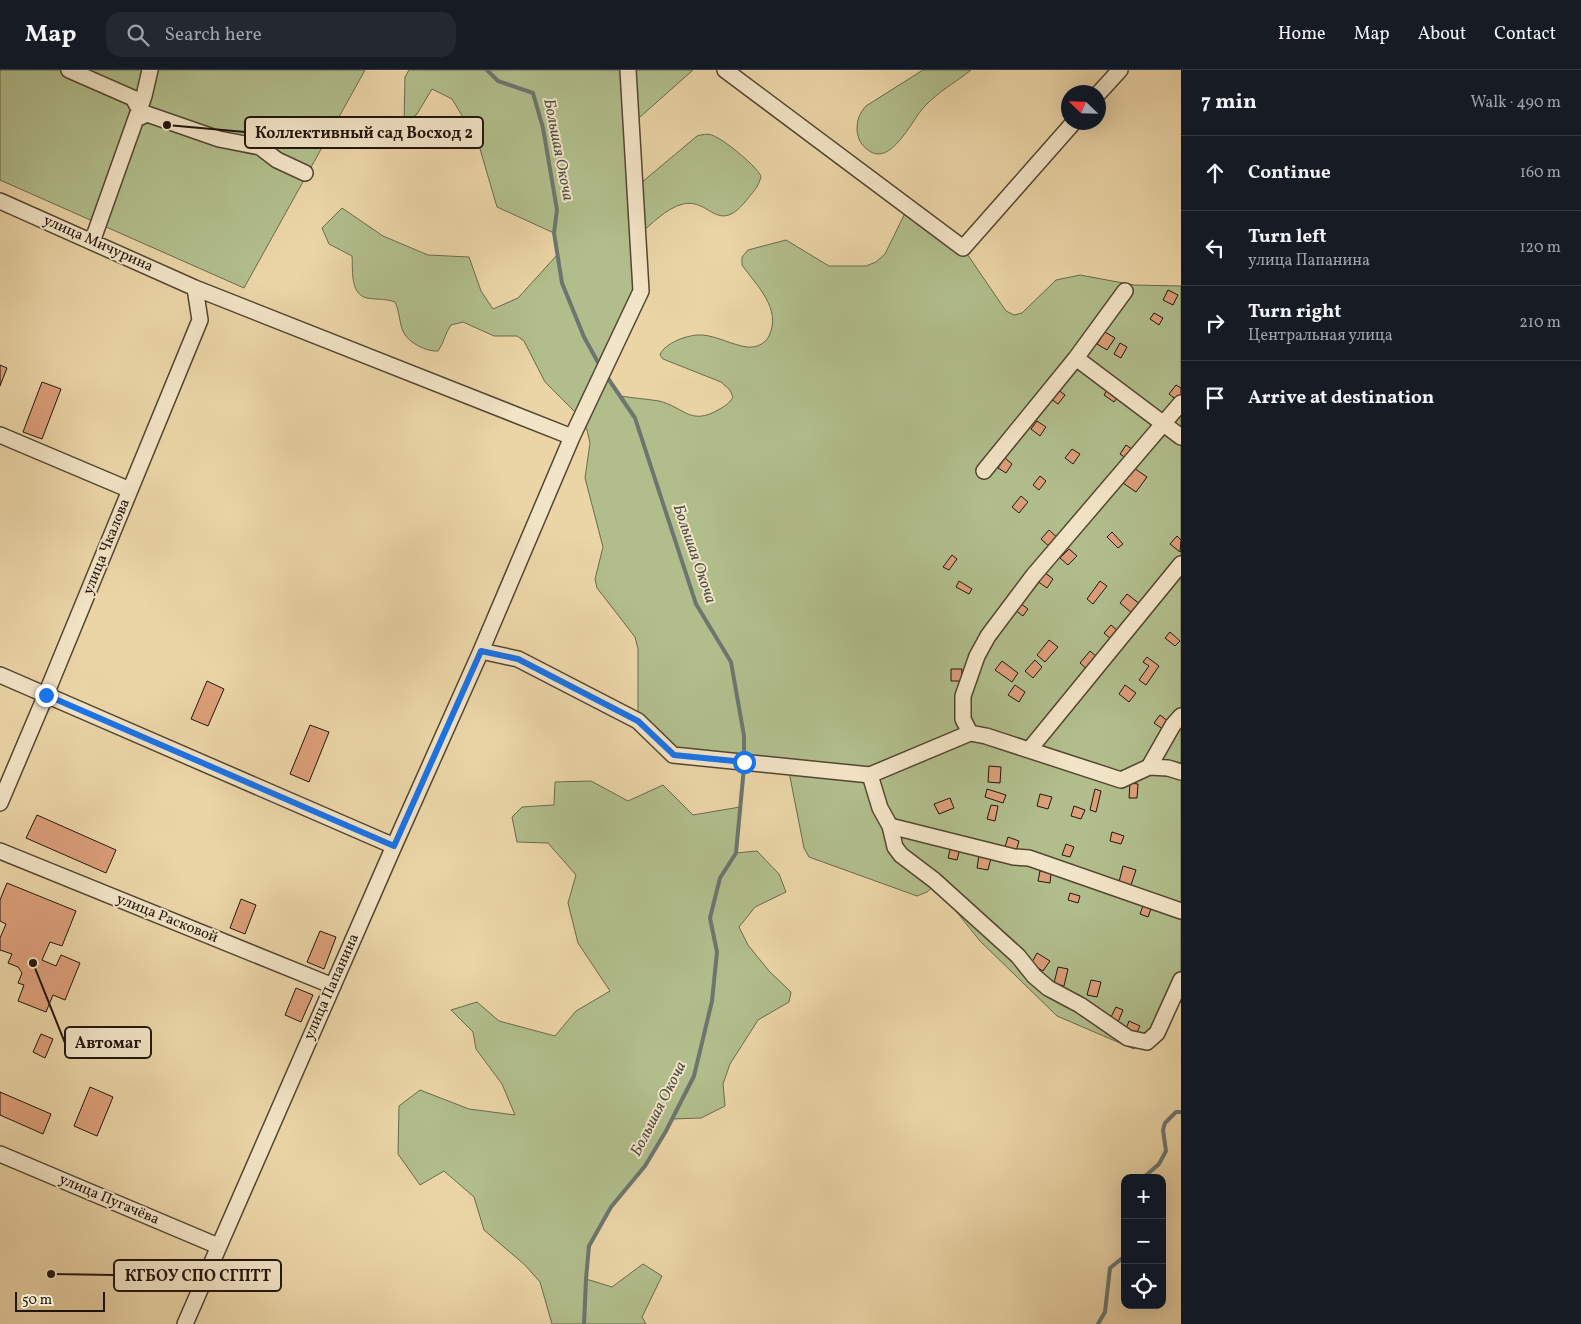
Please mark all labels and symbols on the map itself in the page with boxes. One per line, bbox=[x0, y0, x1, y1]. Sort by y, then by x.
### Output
north arrow bbox=[1061, 85, 1106, 130]
water label: Большая Окоча bbox=[537, 97, 579, 203]
callout: Коллективный сад Восход 2 bbox=[245, 117, 483, 148]
text: Коллективный сад Восход 2 bbox=[255, 123, 473, 145]
street label: улица Мичурина bbox=[40, 210, 156, 278]
street label: улица Чкалова bbox=[78, 496, 136, 598]
water label: Большая Окоча bbox=[667, 502, 721, 607]
route end bbox=[35, 684, 58, 707]
route start bbox=[733, 751, 756, 774]
street label: улица Расковой bbox=[113, 889, 221, 949]
street label: улица Папанина bbox=[299, 930, 365, 1044]
callout: Автомаг bbox=[65, 1027, 151, 1058]
text: Автомаг bbox=[75, 1033, 141, 1055]
water label: Большая Окоча bbox=[626, 1058, 692, 1160]
street label: улица Пугачёва bbox=[56, 1169, 162, 1231]
callout: КГБОУ СПО СГПТТ bbox=[114, 1260, 281, 1291]
text: КГБОУ СПО СГПТТ bbox=[125, 1266, 272, 1288]
scale bar bbox=[15, 1289, 105, 1312]

